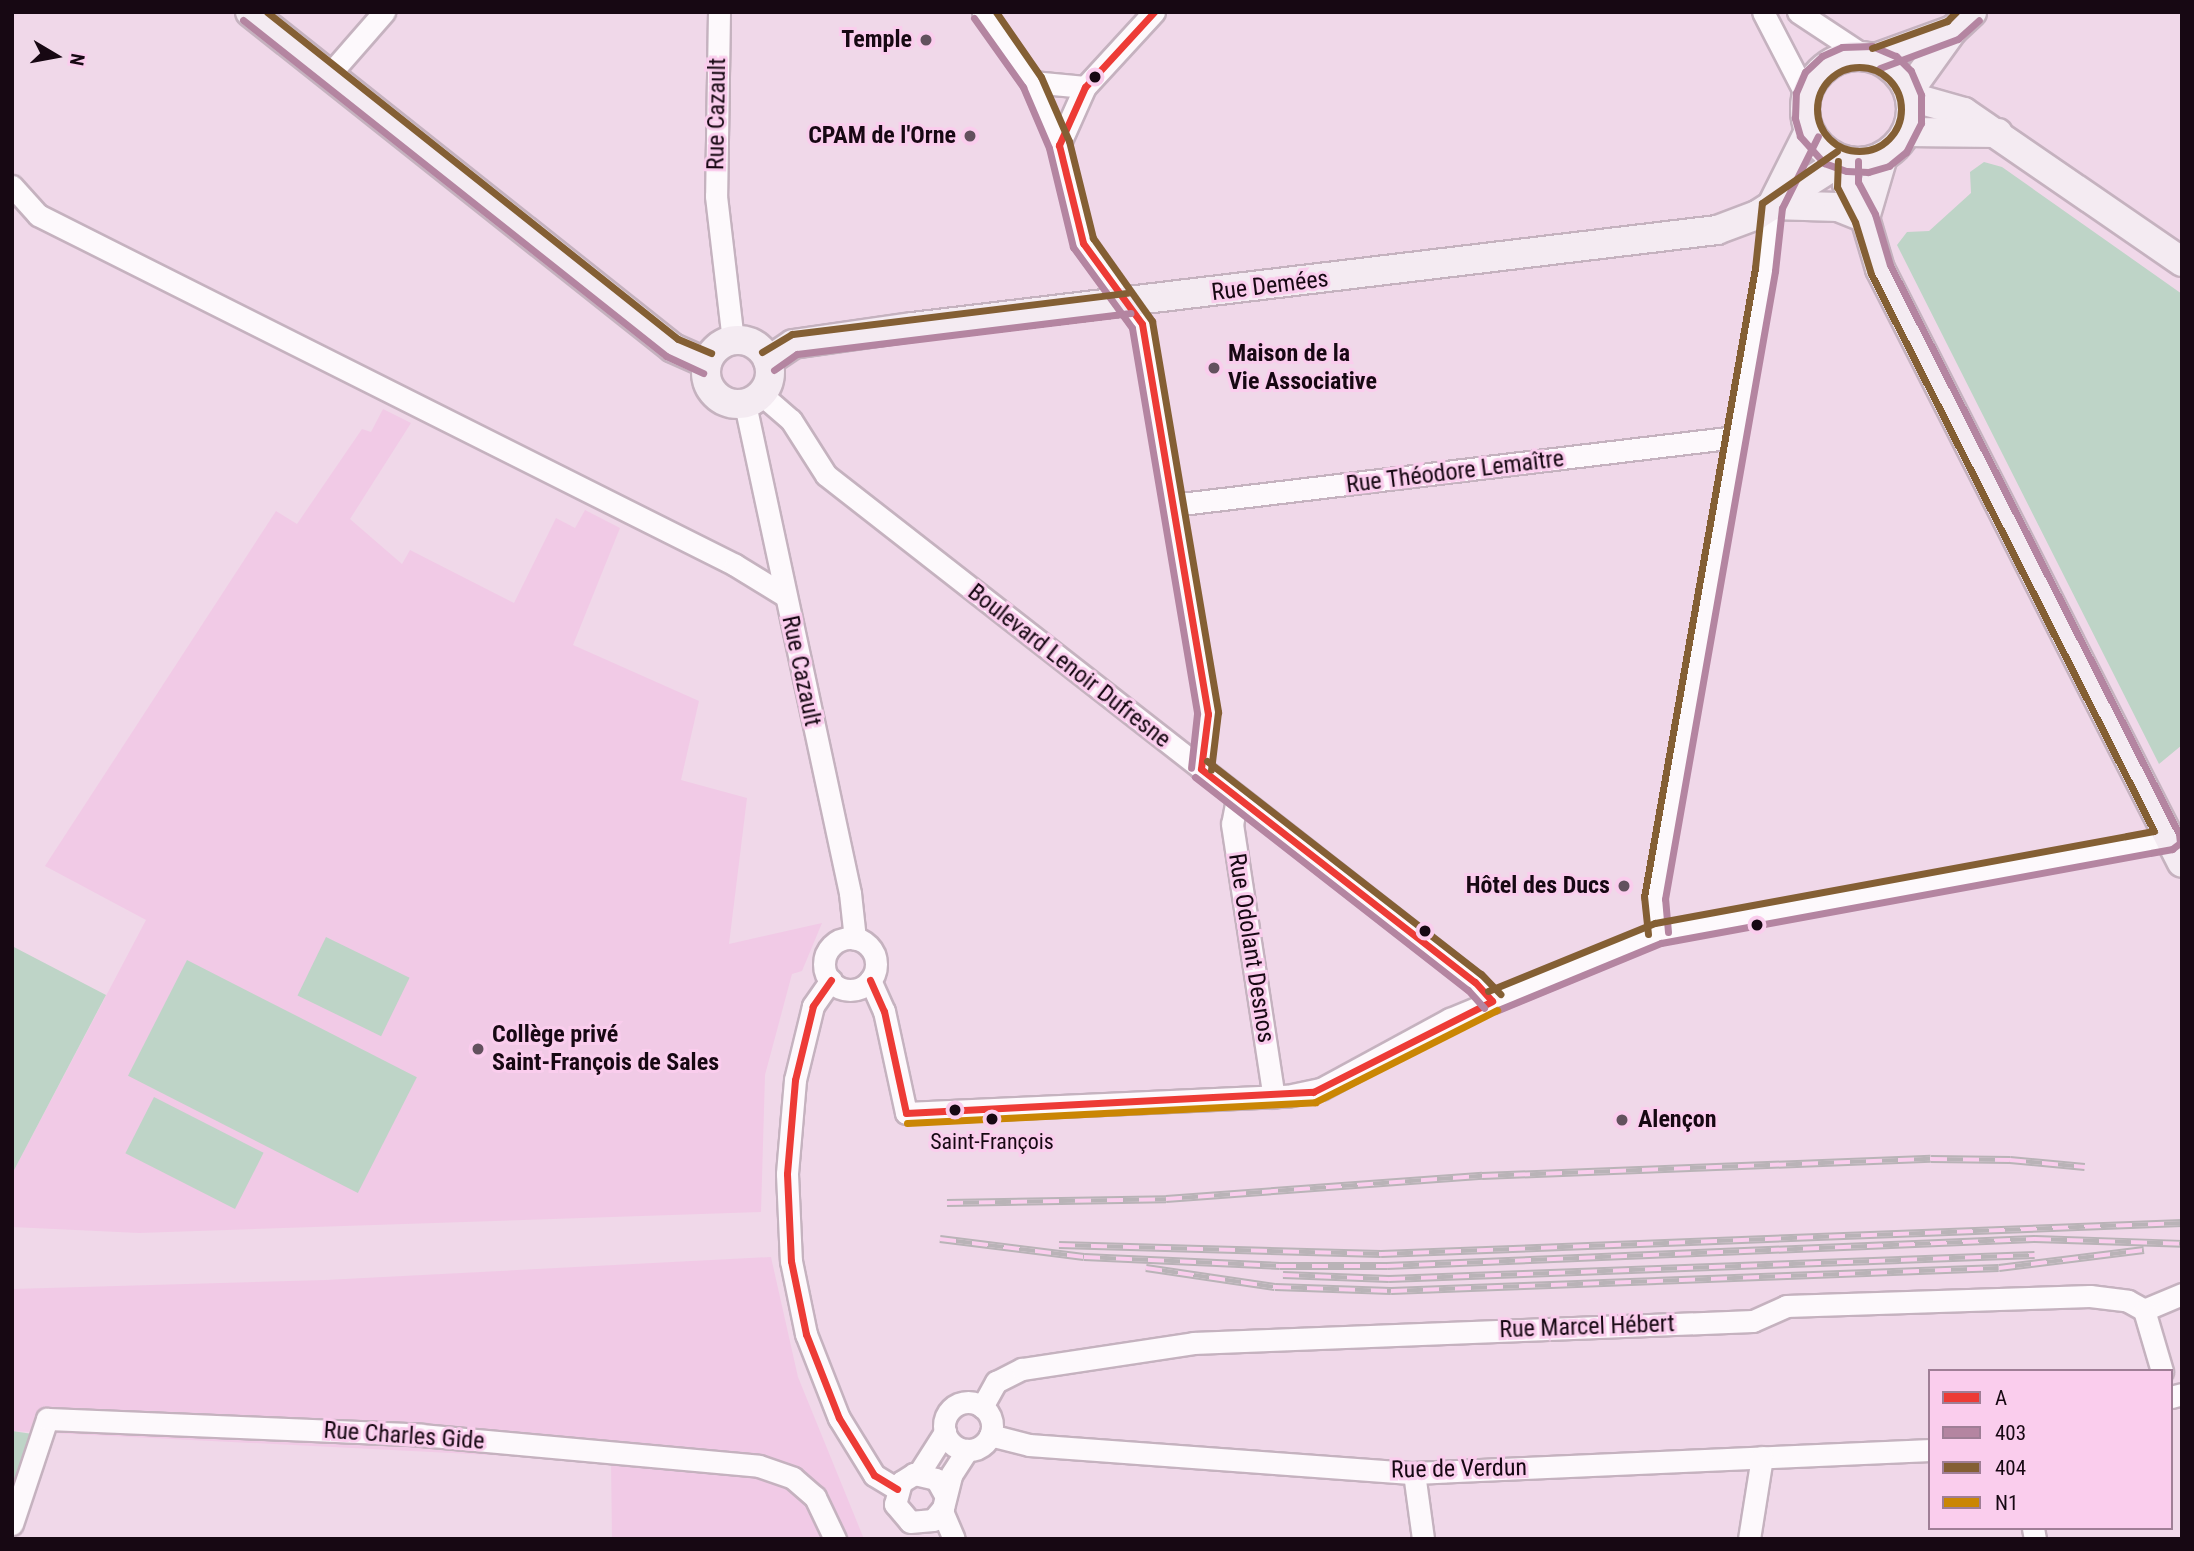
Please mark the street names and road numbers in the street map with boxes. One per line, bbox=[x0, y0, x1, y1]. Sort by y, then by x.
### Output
street label: Rue Cazault bbox=[702, 58, 732, 170]
street label: Rue Demées bbox=[1210, 265, 1330, 307]
street label: Rue Théodore Lemaître bbox=[1344, 444, 1566, 500]
street label: Boulevard Lenoir Dufresne bbox=[962, 578, 1176, 754]
street label: Rue Cazault bbox=[775, 613, 827, 729]
street label: Rue Odolant Desnos bbox=[1222, 851, 1280, 1045]
street label: Rue Marcel Hébert bbox=[1499, 1310, 1675, 1344]
street label: Rue Charles Gide bbox=[323, 1416, 485, 1456]
street label: Rue de Verdun bbox=[1391, 1453, 1527, 1485]

